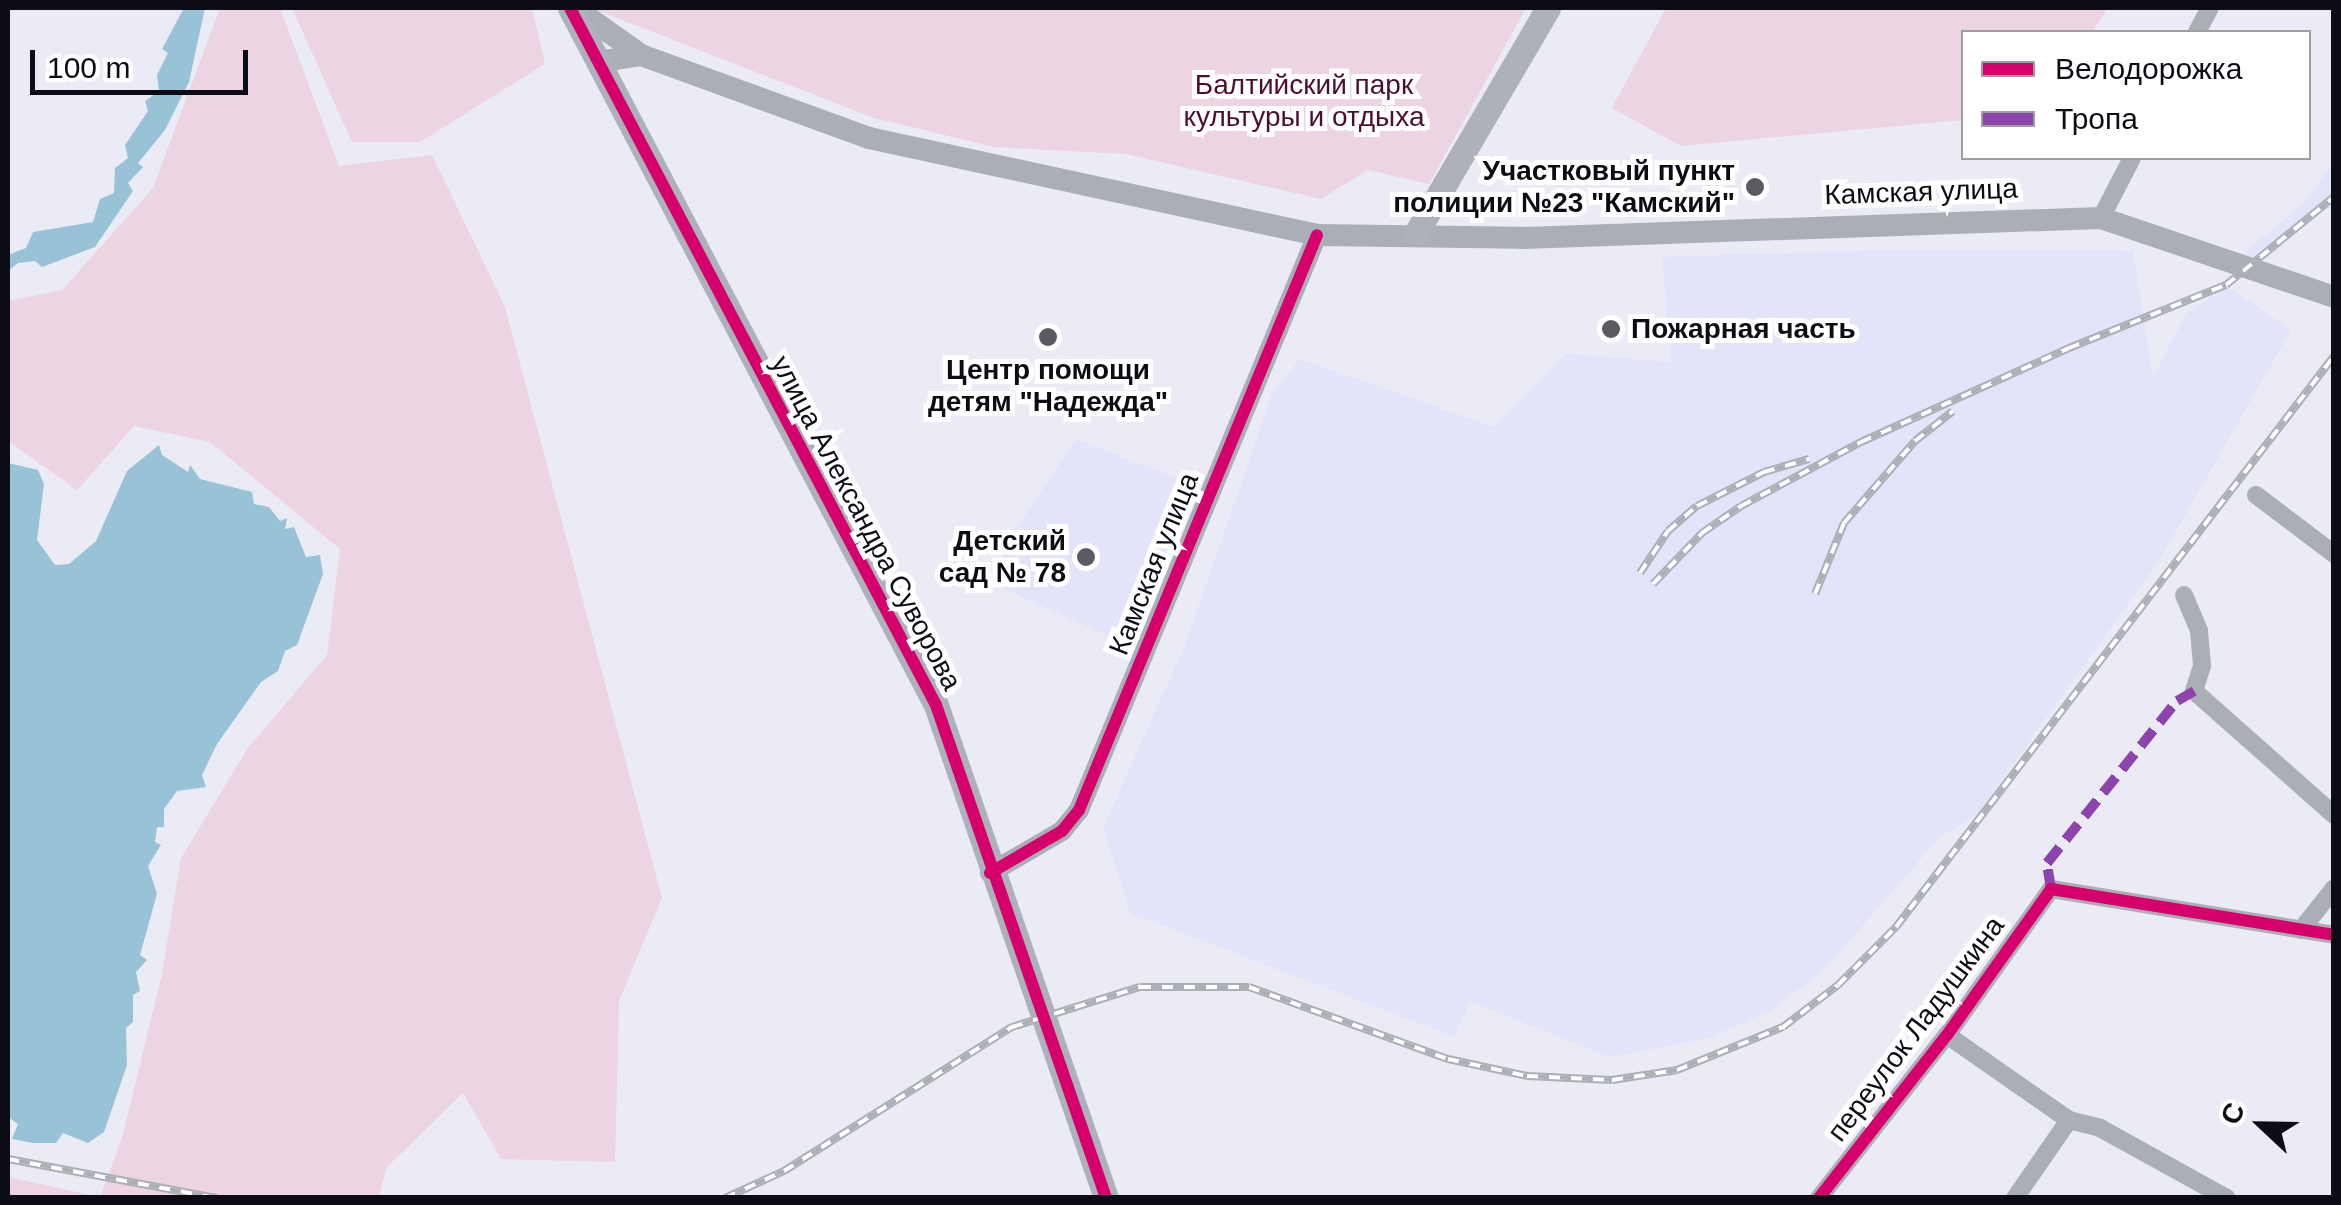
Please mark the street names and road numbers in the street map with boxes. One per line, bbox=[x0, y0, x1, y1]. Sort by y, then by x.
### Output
street label: Камская улица bbox=[1824, 172, 2018, 212]
street label: улица Александра Суворова bbox=[763, 350, 969, 696]
street label: Камская улица bbox=[1102, 468, 1206, 660]
street label: переулок Ладушкина bbox=[1820, 910, 2012, 1148]

